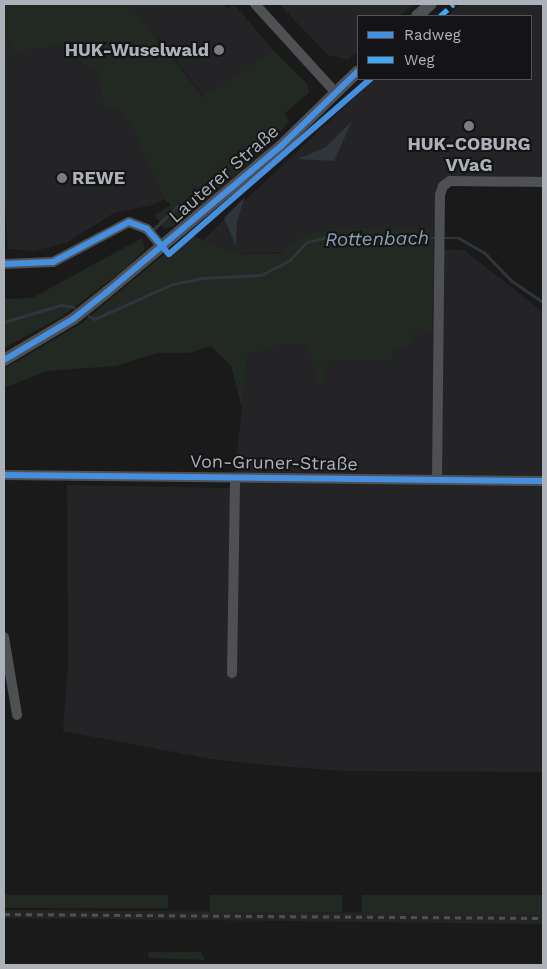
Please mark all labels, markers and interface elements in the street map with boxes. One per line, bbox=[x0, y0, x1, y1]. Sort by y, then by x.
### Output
legend bbox=[357, 15, 532, 80]
text: Radweg bbox=[404, 26, 461, 44]
place label: HUK-Wuselwald bbox=[65, 39, 209, 61]
marker: HUK-Wuselwald bbox=[213, 44, 225, 56]
text: Weg bbox=[404, 51, 435, 69]
street label: Lauterer Straße bbox=[165, 120, 283, 228]
marker: HUK-COBURG VVaG bbox=[463, 120, 475, 132]
place label: HUK-COBURG VVaG bbox=[407, 134, 531, 176]
place label: REWE bbox=[72, 167, 125, 189]
marker: REWE bbox=[56, 172, 68, 184]
water label: Rottenbach bbox=[325, 227, 429, 251]
street label: Von-Gruner-Straße bbox=[190, 451, 358, 475]

